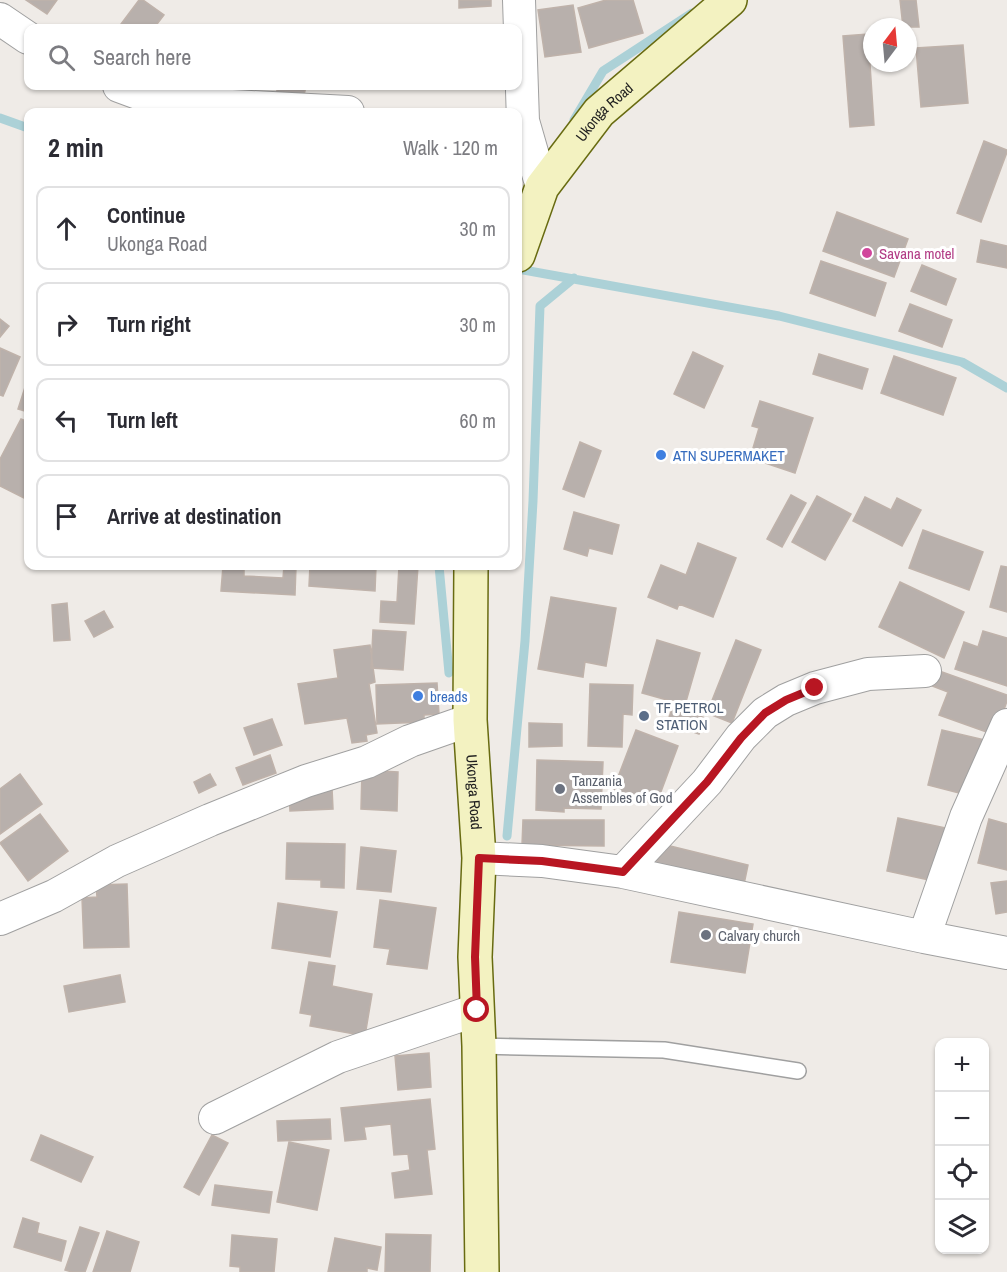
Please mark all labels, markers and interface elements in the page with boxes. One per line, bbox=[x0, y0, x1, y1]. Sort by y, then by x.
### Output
north arrow bbox=[863, 18, 917, 72]
search box bbox=[24, 24, 522, 90]
icon: search bbox=[45, 41, 78, 74]
text: Search here bbox=[93, 42, 191, 72]
street label: Ukonga Road bbox=[570, 77, 637, 145]
text: 2 min bbox=[48, 130, 104, 165]
text: Walk · 120 m bbox=[403, 134, 498, 161]
text: Continue bbox=[107, 200, 185, 230]
icon: ahead bbox=[50, 212, 83, 245]
text: 30 m bbox=[460, 215, 496, 242]
text: Ukonga Road bbox=[107, 230, 207, 257]
place label: Savana motel bbox=[879, 243, 954, 264]
marker: Savana motel bbox=[860, 246, 874, 260]
icon: right bbox=[50, 308, 83, 341]
text: Turn right bbox=[107, 309, 191, 339]
text: 30 m bbox=[460, 311, 496, 338]
icon: left bbox=[50, 404, 83, 437]
text: Turn left bbox=[107, 405, 178, 435]
text: 60 m bbox=[460, 407, 496, 434]
place label: ATN SUPERMAKET bbox=[672, 445, 785, 466]
marker: ATN SUPERMAKET bbox=[654, 448, 668, 462]
icon: arrive bbox=[50, 500, 83, 533]
text: Arrive at destination bbox=[107, 501, 281, 531]
route end bbox=[801, 674, 827, 700]
place label: breads bbox=[430, 686, 468, 707]
marker: breads bbox=[411, 689, 425, 703]
place label: TF PETROL STATION bbox=[656, 697, 724, 735]
marker: TF PETROL STATION bbox=[637, 709, 651, 723]
street label: Ukonga Road bbox=[462, 754, 488, 830]
place label: Tanzania Assembles of God bbox=[571, 770, 673, 808]
marker: Tanzania Assembles of God bbox=[553, 782, 567, 796]
place label: Calvary church bbox=[718, 925, 800, 946]
marker: Calvary church bbox=[699, 928, 713, 942]
route start bbox=[463, 996, 489, 1022]
map controls bbox=[935, 1038, 989, 1254]
button: + bbox=[935, 1038, 989, 1092]
button: − bbox=[935, 1092, 989, 1146]
button: locate bbox=[935, 1146, 989, 1200]
button: layers bbox=[935, 1200, 989, 1254]

